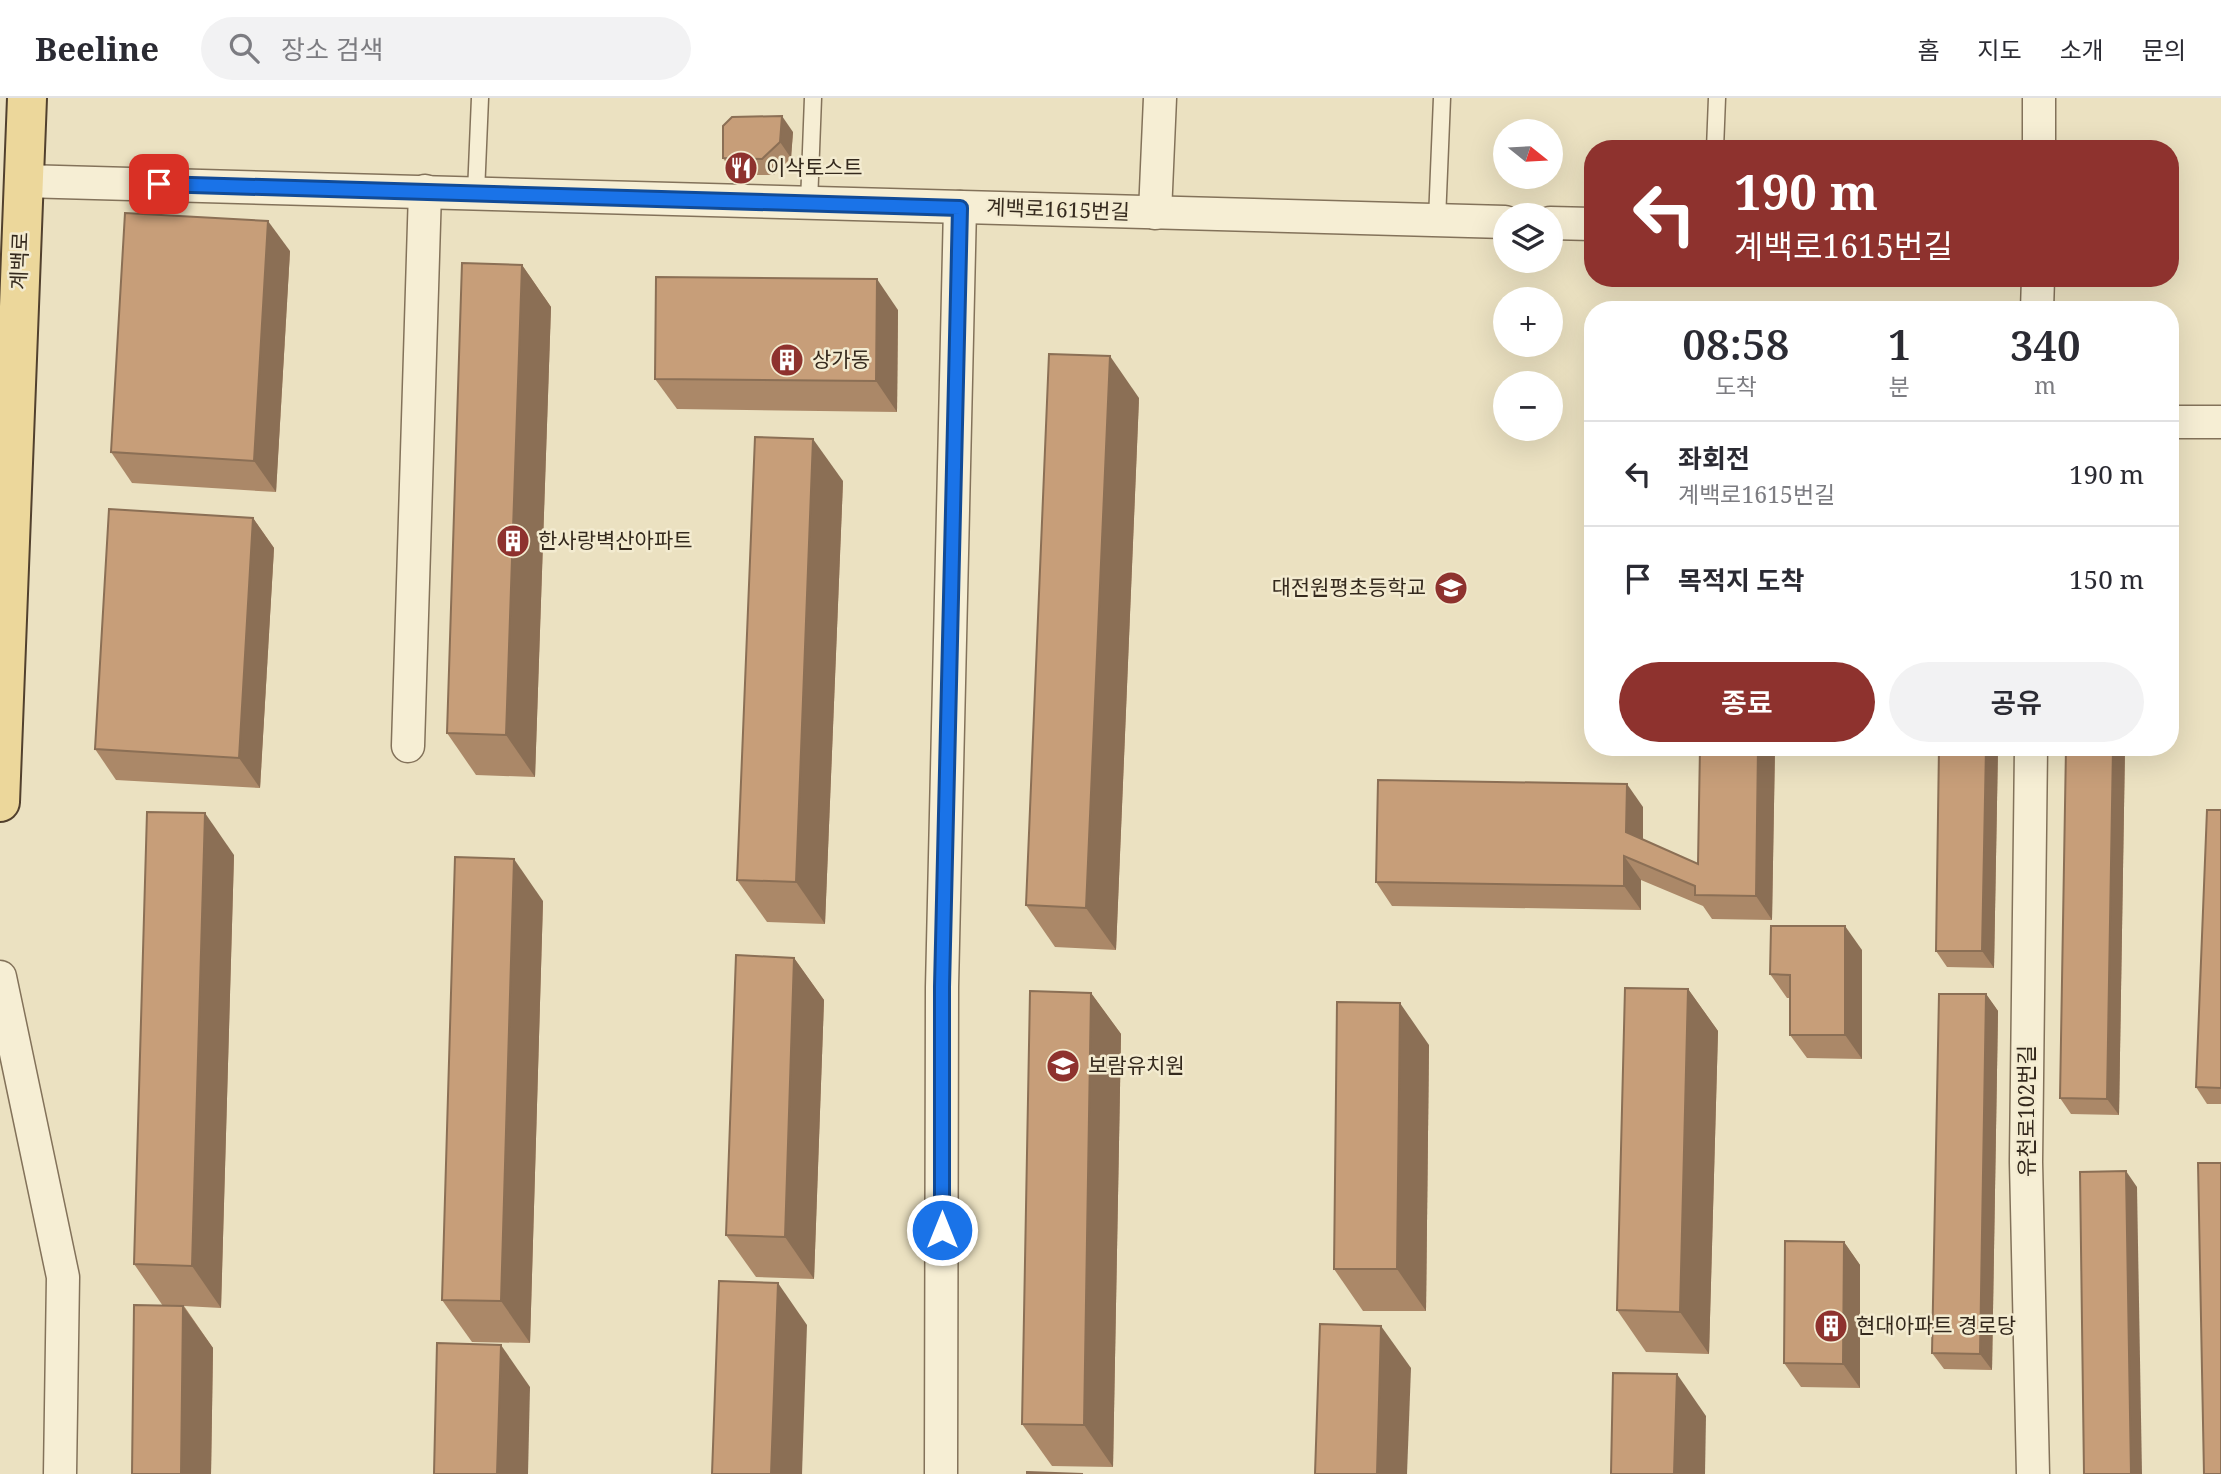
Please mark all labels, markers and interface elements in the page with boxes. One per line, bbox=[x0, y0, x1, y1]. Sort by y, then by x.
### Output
search box bbox=[201, 17, 691, 80]
text: Beeline bbox=[35, 26, 159, 71]
icon: search bbox=[225, 29, 263, 67]
text: 장소 검색 bbox=[281, 31, 384, 67]
text: 홈 bbox=[1917, 33, 1939, 66]
text: 지도 bbox=[1977, 33, 2022, 66]
text: 소개 bbox=[2060, 33, 2104, 66]
text: 문의 bbox=[2142, 33, 2186, 66]
north arrow bbox=[1493, 119, 1563, 189]
map controls bbox=[1493, 119, 1563, 441]
restaurant icon: 이삭토스트 bbox=[722, 149, 760, 187]
place label: 이삭토스트 bbox=[766, 153, 863, 181]
pin bbox=[129, 154, 189, 214]
text: 190 m bbox=[1734, 158, 1878, 224]
icon: arrive bbox=[140, 165, 178, 203]
icon: left bbox=[1619, 168, 1710, 259]
street label: 계백로1615번길 bbox=[986, 193, 1130, 225]
button: layers bbox=[1493, 203, 1563, 273]
text: 계백로1615번길 bbox=[1734, 224, 1953, 267]
street label: 계백로 bbox=[4, 232, 34, 290]
button: + bbox=[1493, 287, 1563, 357]
text: 08:58 bbox=[1682, 315, 1789, 372]
text: 1 bbox=[1888, 315, 1911, 372]
text: 340 bbox=[2010, 316, 2081, 373]
building icon: 상가동 bbox=[768, 341, 806, 379]
place label: 상가동 bbox=[812, 345, 870, 373]
text: m bbox=[2034, 369, 2056, 401]
text: 도착 bbox=[1715, 370, 1757, 402]
text: 분 bbox=[1889, 370, 1910, 402]
button: − bbox=[1493, 371, 1563, 441]
text: 좌회전 bbox=[1678, 440, 1750, 476]
icon: left bbox=[1619, 455, 1657, 493]
text: 190 m bbox=[2069, 456, 2144, 492]
text: 계백로1615번길 bbox=[1678, 478, 1835, 510]
building icon: 한사랑벽산아파트 bbox=[494, 522, 532, 560]
place label: 한사랑벽산아파트 bbox=[538, 526, 693, 554]
icon: arrive bbox=[1619, 560, 1657, 598]
text: 150 m bbox=[2069, 561, 2144, 597]
text: 목적지 도착 bbox=[1678, 562, 1804, 598]
school or university icon: 대전원평초등학교 bbox=[1432, 569, 1470, 607]
place label: 대전원평초등학교 bbox=[1271, 573, 1426, 601]
button: 종료 bbox=[1619, 662, 1875, 742]
button: 공유 bbox=[1889, 662, 2144, 742]
street label: 유천로102번길 bbox=[2012, 1045, 2040, 1177]
school or university icon: 보람유치원 bbox=[1044, 1047, 1082, 1085]
place label: 보람유치원 bbox=[1088, 1051, 1185, 1079]
position arrow bbox=[905, 1193, 979, 1267]
building icon: 현대아파트 경로당 bbox=[1812, 1307, 1850, 1345]
place label: 현대아파트 경로당 bbox=[1856, 1311, 2016, 1339]

